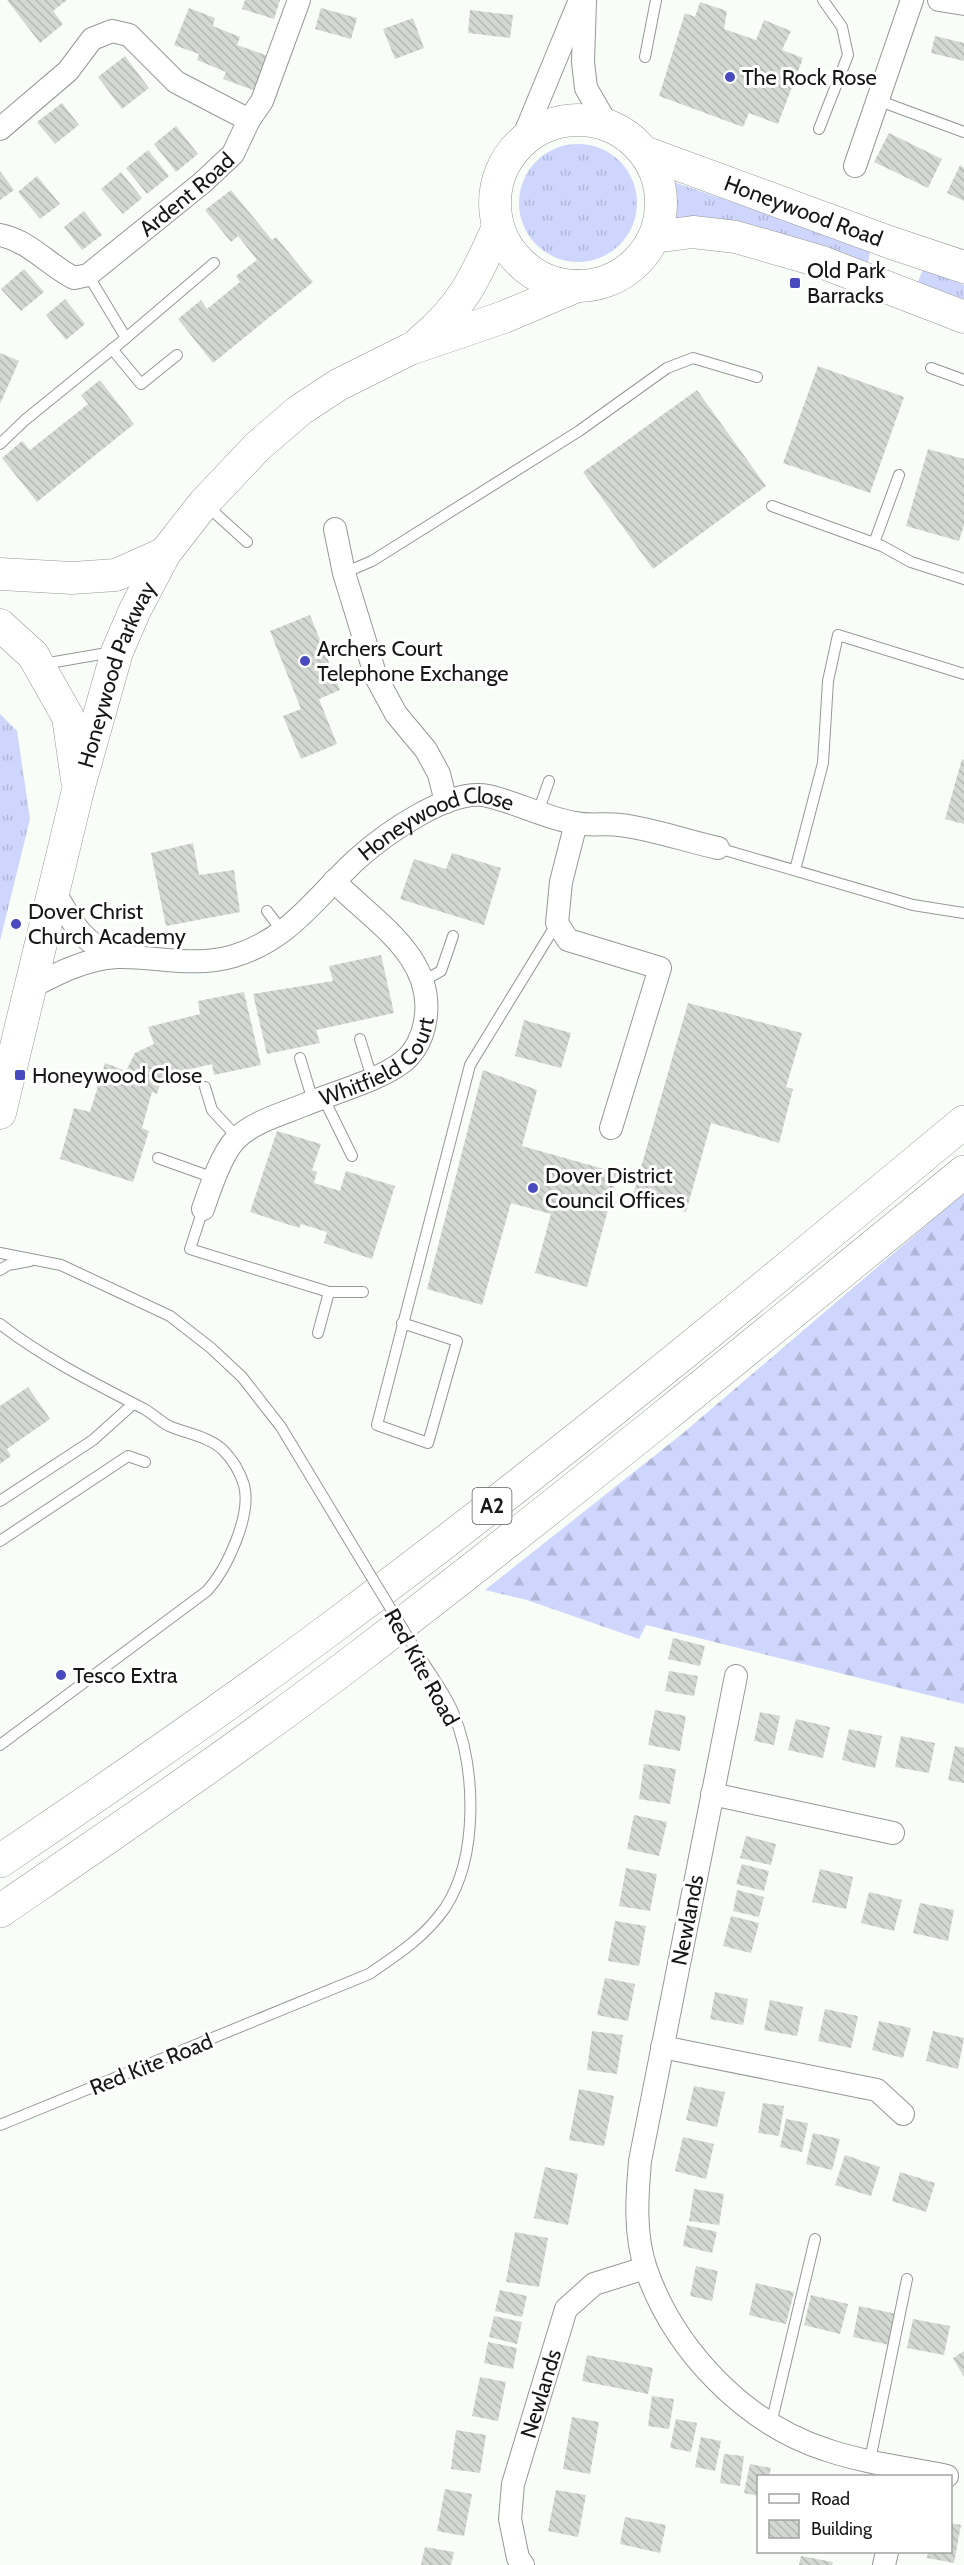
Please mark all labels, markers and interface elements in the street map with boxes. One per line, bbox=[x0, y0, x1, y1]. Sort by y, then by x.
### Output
place label: The Rock Rose bbox=[742, 64, 877, 91]
marker: The Rock Rose bbox=[723, 70, 737, 84]
street label: Ardent Road bbox=[134, 147, 240, 242]
street label: Honeywood Road bbox=[720, 170, 886, 253]
place label: Old Park Barracks bbox=[807, 257, 886, 309]
marker: Old Park Barracks bbox=[788, 276, 802, 290]
street label: Honeywood Parkway bbox=[72, 577, 162, 771]
place label: Archers Court Telephone Exchange bbox=[317, 635, 509, 687]
marker: Archers Court Telephone Exchange bbox=[298, 654, 312, 668]
street label: Honeywood Close bbox=[353, 782, 517, 866]
place label: Dover Christ Church Academy bbox=[28, 898, 186, 950]
marker: Dover Christ Church Academy bbox=[9, 917, 23, 931]
street label: Whitfield Court bbox=[316, 1015, 440, 1112]
place label: Honeywood Close bbox=[32, 1062, 202, 1089]
marker: Honeywood Close bbox=[13, 1068, 27, 1082]
place label: Dover District Council Offices bbox=[545, 1162, 685, 1214]
marker: Dover District Council Offices bbox=[526, 1181, 540, 1195]
road number: A2 bbox=[472, 1488, 512, 1524]
street label: Red Kite Road bbox=[378, 1604, 465, 1731]
place label: Tesco Extra bbox=[73, 1662, 178, 1689]
marker: Tesco Extra bbox=[54, 1668, 68, 1682]
street label: Newlands bbox=[665, 1872, 709, 1968]
street label: Red Kite Road bbox=[86, 2028, 217, 2101]
street label: Newlands bbox=[515, 2346, 567, 2442]
legend bbox=[757, 2475, 952, 2553]
text: Road bbox=[811, 2488, 850, 2510]
text: Building bbox=[811, 2518, 873, 2540]

